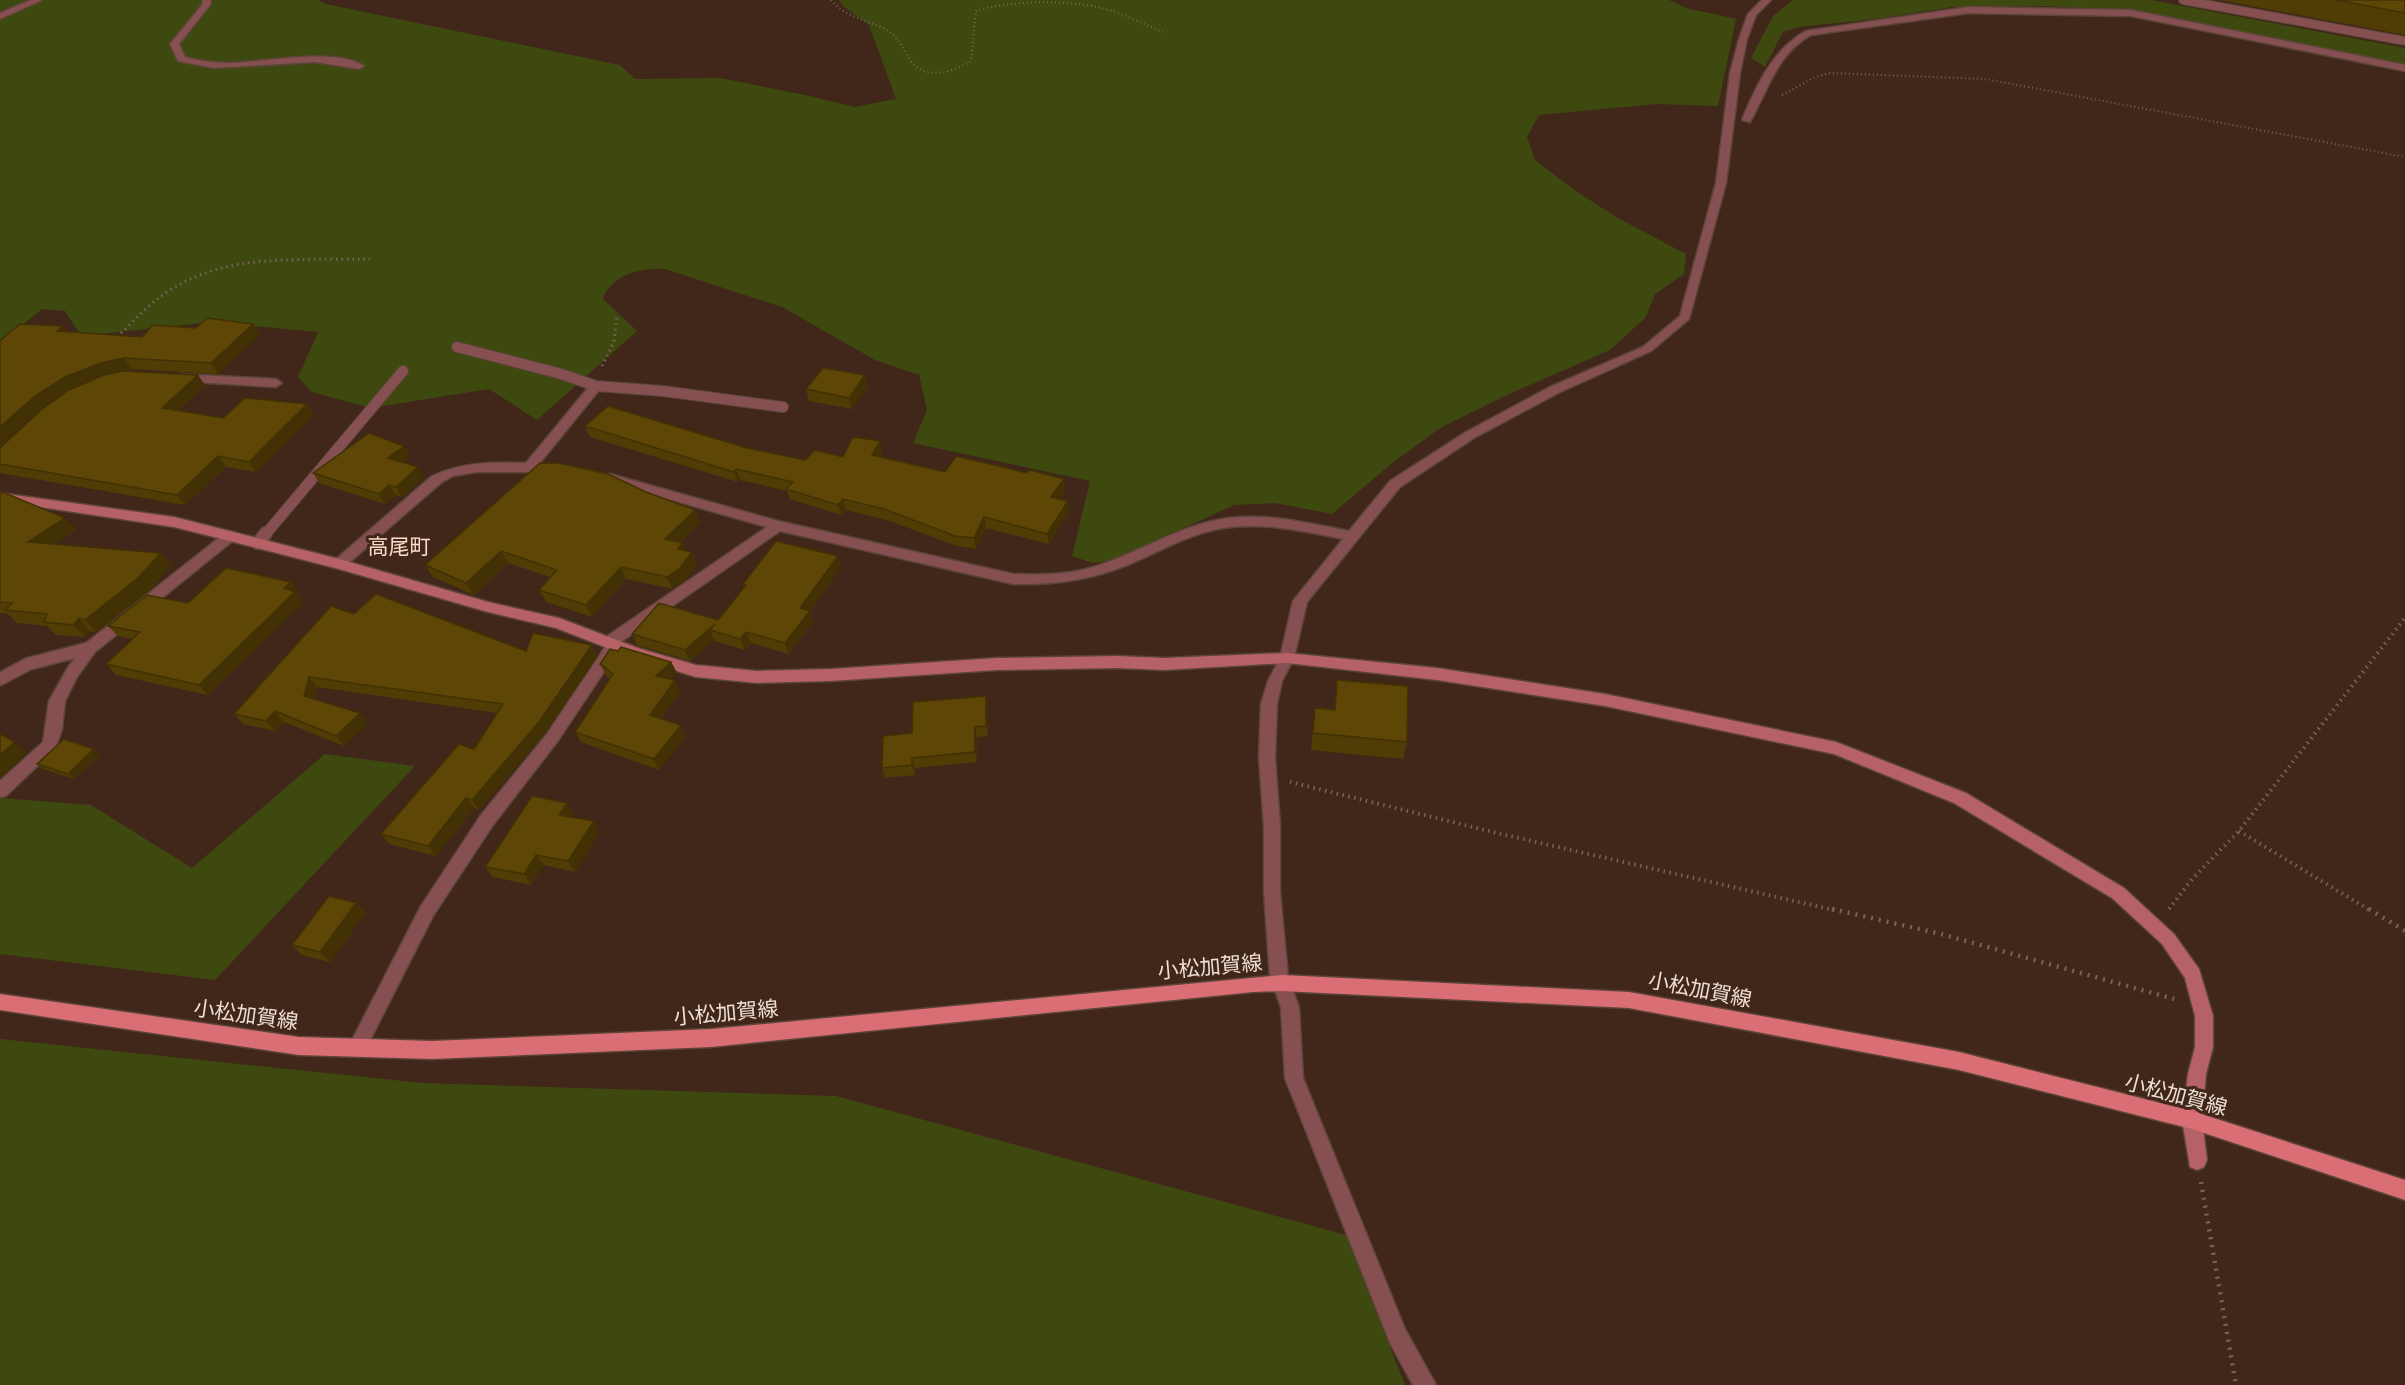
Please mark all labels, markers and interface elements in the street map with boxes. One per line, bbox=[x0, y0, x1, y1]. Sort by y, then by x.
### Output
district label: 高尾町 bbox=[368, 535, 431, 559]
street label: 小松加賀線 bbox=[1157, 950, 1263, 984]
street label: 小松加賀線 bbox=[1646, 968, 1754, 1012]
street label: 小松加賀線 bbox=[192, 996, 300, 1034]
street label: 小松加賀線 bbox=[673, 996, 779, 1030]
street label: 小松加賀線 bbox=[2122, 1070, 2230, 1120]

